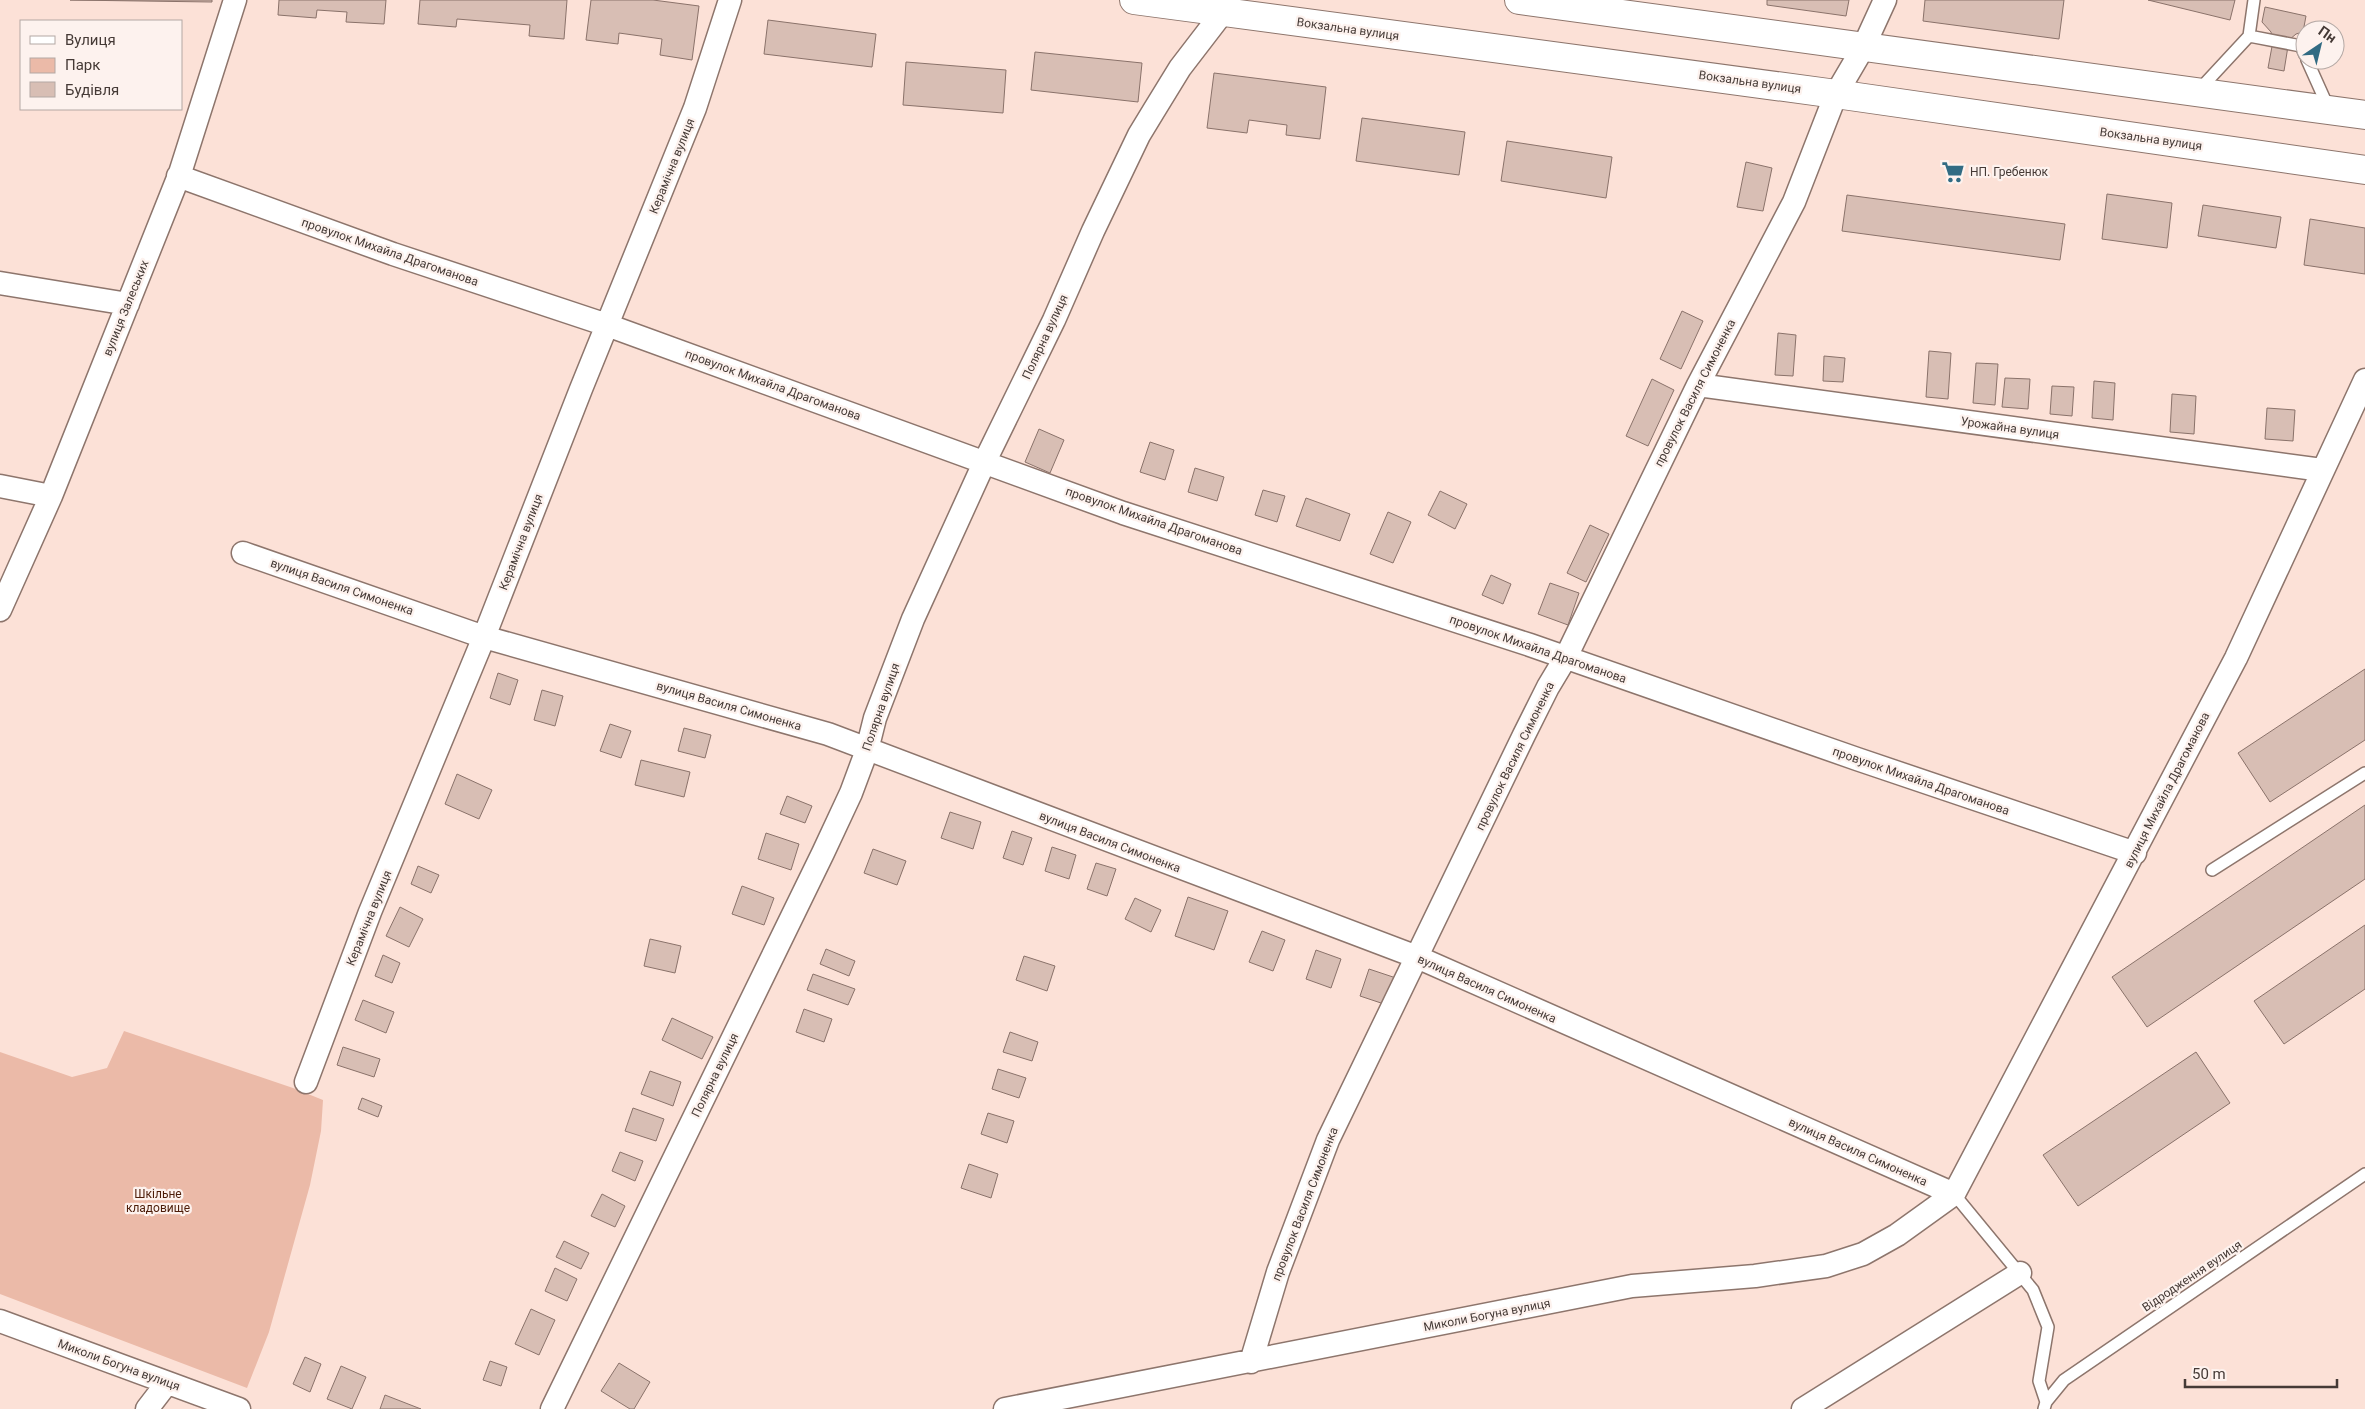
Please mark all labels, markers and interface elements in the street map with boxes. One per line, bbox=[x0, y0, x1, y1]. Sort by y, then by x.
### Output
street label: Вокзальна вулиця bbox=[1296, 15, 1400, 43]
legend bbox=[20, 20, 182, 110]
north arrow bbox=[2295, 20, 2345, 70]
text: Пн bbox=[2316, 23, 2339, 46]
text: Вулиця bbox=[65, 31, 116, 49]
text: Парк bbox=[65, 56, 100, 74]
street label: Вокзальна вулиця bbox=[1698, 68, 1802, 96]
text: Будівля bbox=[65, 81, 119, 99]
street label: Керамічна вулиця bbox=[646, 116, 698, 216]
street label: Вокзальна вулиця bbox=[2099, 125, 2203, 153]
supermarket icon: НП. Гребенюк bbox=[1940, 159, 1966, 185]
place label: НП. Гребенюк bbox=[1970, 165, 2049, 179]
street label: провулок Михайла Драгоманова bbox=[300, 215, 480, 289]
street label: вулиця Залеських bbox=[100, 258, 152, 358]
street label: Полярна вулиця bbox=[1019, 292, 1071, 382]
street label: провулок Василя Симоненка bbox=[1652, 317, 1738, 469]
street label: провулок Михайла Драгоманова bbox=[683, 347, 863, 423]
street label: Урожайна вулиця bbox=[1960, 414, 2060, 442]
street label: провулок Михайла Драгоманова bbox=[1064, 484, 1244, 558]
street label: Керамічна вулиця bbox=[496, 492, 546, 592]
street label: вулиця Василя Симоненка bbox=[269, 556, 415, 618]
street label: провулок Михайла Драгоманова bbox=[1448, 612, 1628, 686]
street label: Полярна вулиця bbox=[859, 661, 903, 753]
street label: вулиця Василя Симоненка bbox=[655, 679, 803, 733]
street label: провулок Василя Симоненка bbox=[1473, 679, 1557, 833]
street label: вулиця Михайла Драгоманова bbox=[2122, 710, 2212, 870]
street label: провулок Михайла Драгоманова bbox=[1831, 744, 2011, 818]
street label: вулиця Василя Симоненка bbox=[1037, 809, 1183, 875]
street label: Керамічна вулиця bbox=[343, 868, 395, 968]
street label: вулиця Василя Симоненка bbox=[1416, 952, 1558, 1026]
street label: Полярна вулиця bbox=[689, 1031, 741, 1119]
street label: вулиця Василя Симоненка bbox=[1787, 1115, 1929, 1189]
street label: провулок Василя Симоненка bbox=[1269, 1125, 1341, 1283]
park label: Шкільне кладовище bbox=[126, 1187, 190, 1215]
street label: Відродження вулиця bbox=[2140, 1238, 2244, 1314]
street label: Миколи Богуна вулиця bbox=[1422, 1296, 1552, 1334]
street label: Миколи Богуна вулиця bbox=[56, 1336, 182, 1394]
scale bar bbox=[2185, 1356, 2338, 1388]
text: 50 m bbox=[2192, 1365, 2226, 1383]

